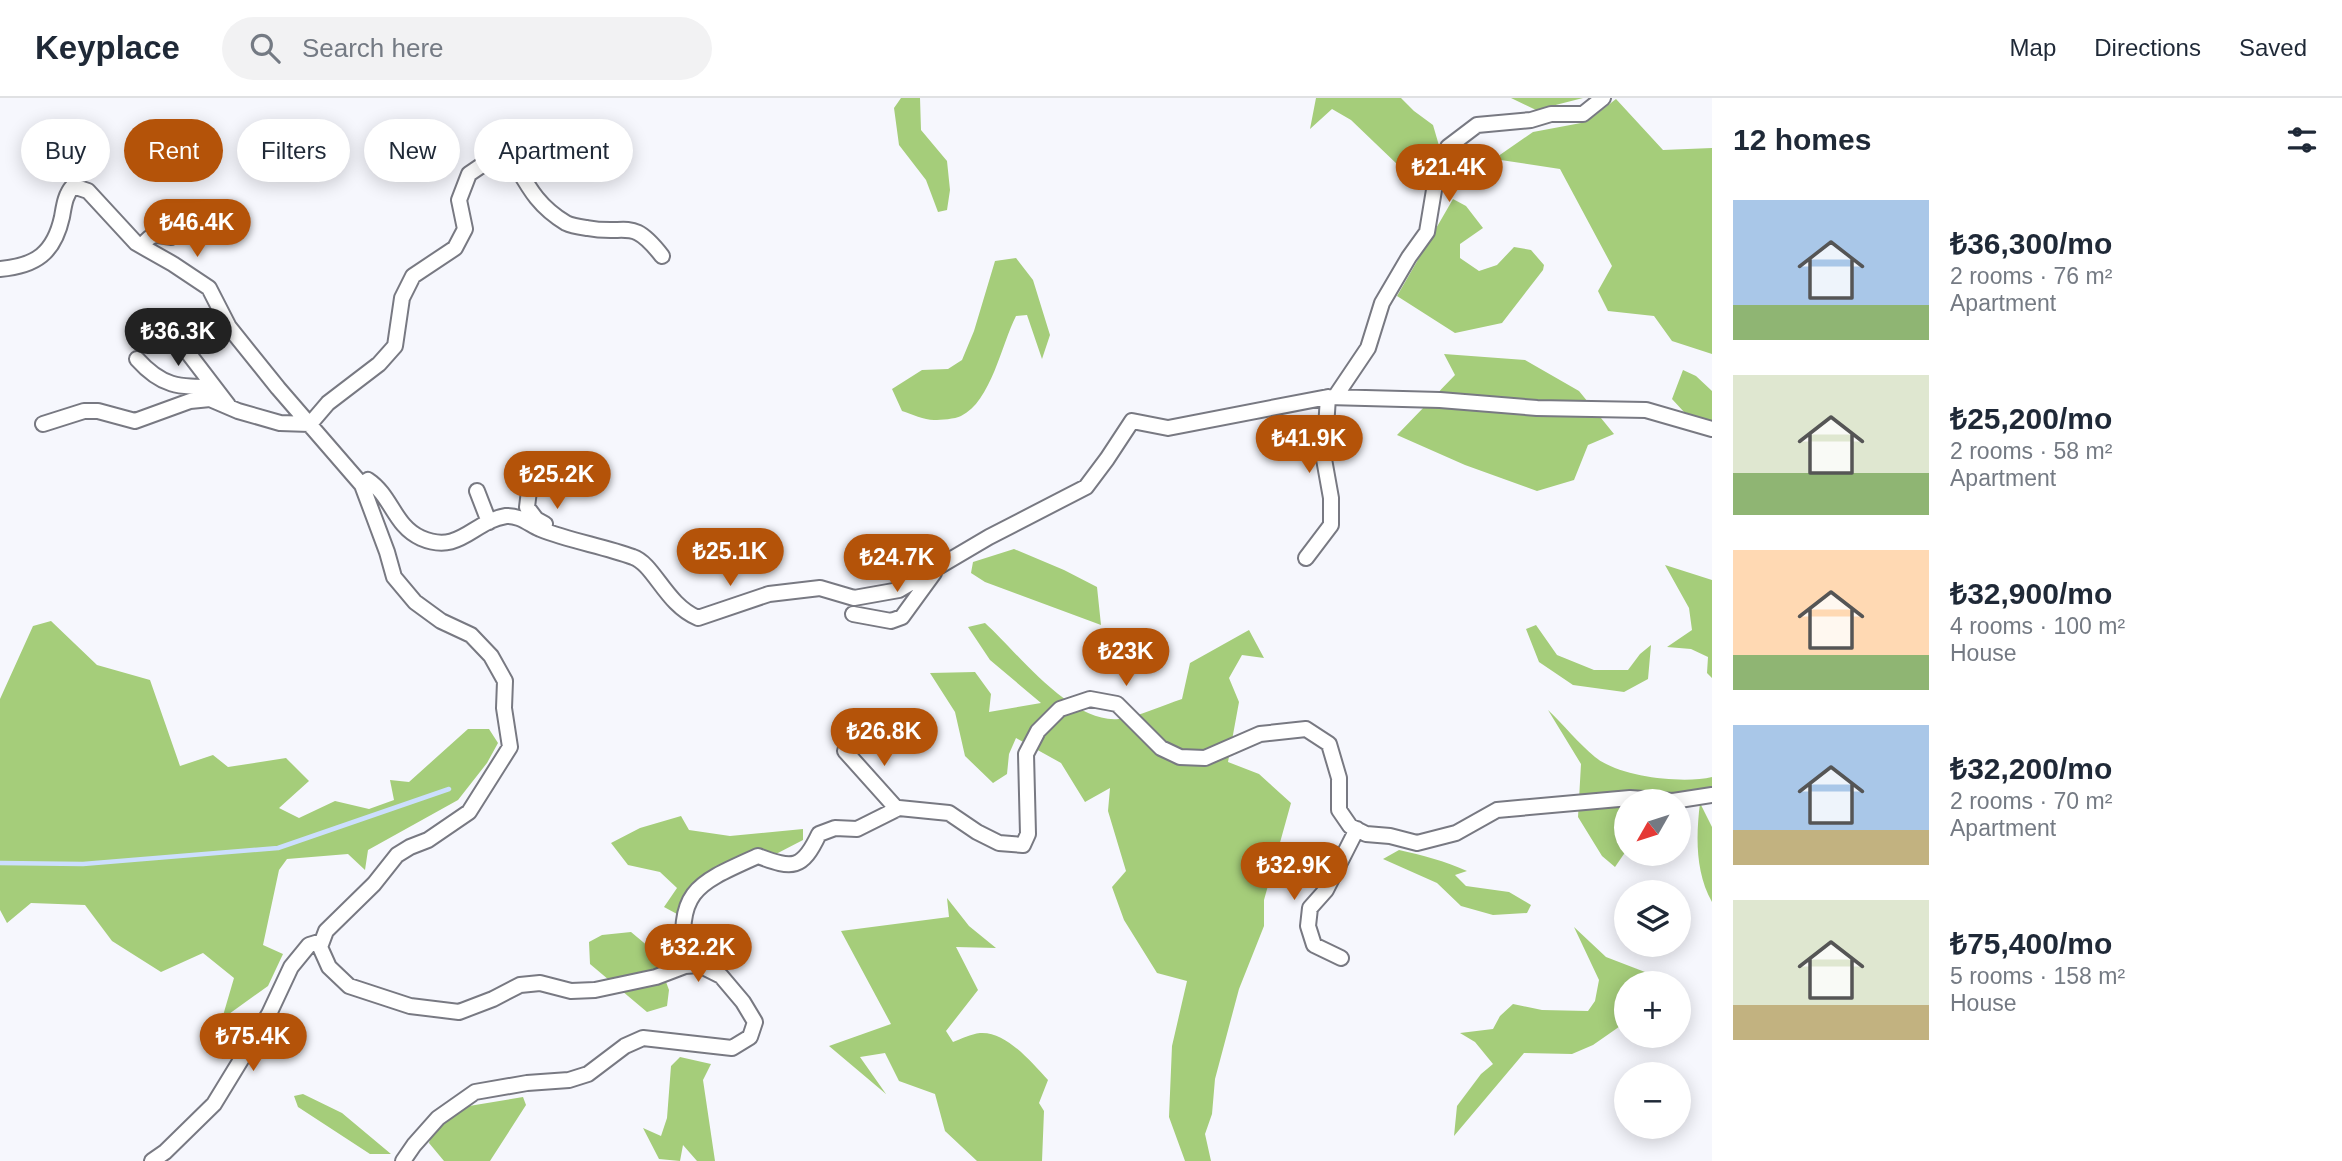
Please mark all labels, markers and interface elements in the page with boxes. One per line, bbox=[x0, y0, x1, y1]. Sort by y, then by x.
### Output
search box bbox=[222, 17, 712, 80]
text: Keyplace bbox=[35, 29, 180, 66]
icon: search bbox=[246, 29, 284, 67]
text: Search here bbox=[302, 33, 444, 63]
text: Map bbox=[2010, 34, 2056, 61]
text: Directions bbox=[2094, 34, 2201, 61]
text: Saved bbox=[2239, 34, 2307, 61]
chip: Buy bbox=[21, 119, 110, 182]
chip: Rent bbox=[124, 119, 223, 182]
chip: Filters bbox=[237, 119, 350, 182]
chip: New bbox=[364, 119, 460, 182]
chip: Apartment bbox=[474, 119, 633, 182]
icon: filters bbox=[2283, 121, 2321, 159]
text: 12 homes bbox=[1733, 123, 1871, 156]
pin: ₺21.4K bbox=[1392, 144, 1506, 204]
text: ₺21.4K bbox=[1412, 154, 1486, 180]
pin: ₺46.4K bbox=[140, 200, 254, 259]
text: ₺46.4K bbox=[160, 209, 234, 235]
text: ₺36,300/mo bbox=[1950, 227, 2112, 260]
icon: home bbox=[1789, 228, 1873, 312]
text: 2 rooms · 76 m² bbox=[1950, 263, 2112, 289]
text: Apartment bbox=[1950, 290, 2056, 316]
pin: ₺36.3K bbox=[121, 308, 235, 368]
text: ₺36.3K bbox=[141, 318, 215, 344]
text: ₺25,200/mo bbox=[1950, 402, 2112, 435]
icon: home bbox=[1789, 403, 1873, 487]
pin: ₺41.9K bbox=[1252, 416, 1366, 475]
text: ₺41.9K bbox=[1272, 425, 1346, 451]
text: 2 rooms · 58 m² bbox=[1950, 438, 2112, 464]
pin: ₺25.2K bbox=[500, 452, 614, 511]
text: ₺25.2K bbox=[520, 461, 594, 487]
text: Apartment bbox=[1950, 465, 2056, 491]
pin: ₺25.1K bbox=[673, 528, 787, 588]
pin: ₺24.7K bbox=[840, 534, 954, 594]
text: ₺25.1K bbox=[693, 538, 767, 564]
text: ₺24.7K bbox=[860, 544, 934, 570]
text: ₺32,900/mo bbox=[1950, 577, 2112, 610]
icon: home bbox=[1789, 578, 1873, 662]
text: 4 rooms · 100 m² bbox=[1950, 613, 2125, 639]
pin: ₺23K bbox=[1085, 628, 1167, 688]
text: ₺23K bbox=[1098, 638, 1154, 664]
text: House bbox=[1950, 640, 2016, 666]
pin: ₺26.8K bbox=[827, 708, 941, 768]
text: ₺26.8K bbox=[847, 718, 921, 744]
text: ₺32,200/mo bbox=[1950, 752, 2112, 785]
icon: home bbox=[1789, 753, 1873, 837]
text: 2 rooms · 70 m² bbox=[1950, 788, 2112, 814]
north arrow bbox=[1614, 789, 1690, 866]
map controls bbox=[1614, 789, 1691, 1139]
text: Apartment bbox=[1950, 815, 2056, 841]
pin: ₺32.9K bbox=[1237, 842, 1351, 902]
text: ₺32.9K bbox=[1257, 852, 1331, 878]
button: layers bbox=[1614, 880, 1691, 957]
pin: ₺32.2K bbox=[641, 924, 755, 984]
text: ₺75,400/mo bbox=[1950, 927, 2112, 960]
icon: home bbox=[1789, 928, 1873, 1012]
text: ₺32.2K bbox=[661, 934, 735, 960]
text: 5 rooms · 158 m² bbox=[1950, 963, 2125, 989]
button: + bbox=[1614, 971, 1691, 1048]
text: House bbox=[1950, 990, 2016, 1016]
pin: ₺75.4K bbox=[196, 1014, 310, 1073]
text: ₺75.4K bbox=[216, 1023, 290, 1049]
button: − bbox=[1614, 1062, 1691, 1139]

